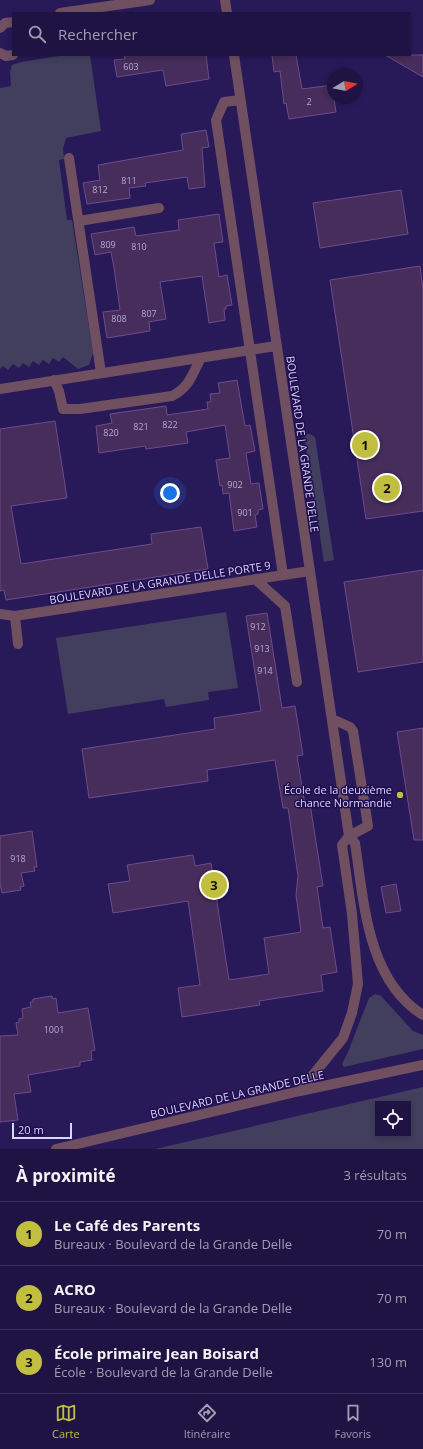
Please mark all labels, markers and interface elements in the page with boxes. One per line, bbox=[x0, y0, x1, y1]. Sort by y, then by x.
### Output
search box bbox=[12, 12, 411, 56]
icon: search bbox=[26, 23, 48, 45]
text: Rechercher bbox=[58, 24, 138, 44]
house number: 603 bbox=[123, 60, 139, 73]
north arrow bbox=[327, 68, 363, 104]
house number: 2 bbox=[306, 95, 312, 108]
house number: 811 bbox=[121, 174, 137, 187]
house number: 812 bbox=[92, 183, 108, 196]
house number: 809 bbox=[100, 238, 116, 251]
house number: 810 bbox=[131, 240, 147, 253]
house number: 807 bbox=[141, 307, 157, 320]
house number: 808 bbox=[111, 312, 127, 325]
street label: BOULEVARD DE LA GRANDE DELLE bbox=[283, 355, 323, 533]
house number: 822 bbox=[162, 418, 178, 431]
house number: 821 bbox=[133, 420, 149, 433]
house number: 820 bbox=[103, 426, 119, 439]
pin: 1 bbox=[352, 430, 378, 460]
pin: 2 bbox=[374, 473, 400, 503]
house number: 902 bbox=[227, 478, 243, 491]
your location bbox=[160, 483, 180, 503]
house number: 901 bbox=[237, 506, 253, 519]
street label: BOULEVARD DE LA GRANDE DELLE PORTE 9 bbox=[48, 557, 272, 607]
house number: 912 bbox=[250, 620, 266, 633]
house number: 913 bbox=[254, 642, 270, 655]
house number: 914 bbox=[257, 664, 273, 677]
place label: École de la deuxième chance Normandie bbox=[284, 782, 392, 810]
marker: École de la deuxième chance Normandie bbox=[395, 790, 405, 800]
house number: 918 bbox=[10, 852, 26, 865]
pin: 3 bbox=[201, 870, 227, 900]
house number: 1001 bbox=[44, 1023, 64, 1036]
street label: BOULEVARD DE LA GRANDE DELLE bbox=[149, 1067, 325, 1121]
map controls bbox=[375, 1101, 411, 1137]
button: locate bbox=[375, 1101, 411, 1137]
scale bar bbox=[12, 1121, 72, 1140]
text: 20 m bbox=[18, 1122, 44, 1137]
text: À proximité bbox=[16, 1164, 115, 1187]
text: 3 résultats bbox=[343, 1166, 407, 1184]
text: Le Café des Parents bbox=[54, 1215, 200, 1235]
text: 1 bbox=[25, 1225, 33, 1243]
text: 70 m bbox=[377, 1225, 407, 1243]
text: Bureaux · Boulevard de la Grande Delle bbox=[54, 1235, 292, 1253]
text: ACRO bbox=[54, 1279, 96, 1299]
text: 2 bbox=[25, 1289, 33, 1307]
text: 70 m bbox=[377, 1289, 407, 1307]
text: Bureaux · Boulevard de la Grande Delle bbox=[54, 1299, 292, 1317]
text: École primaire Jean Boisard bbox=[54, 1343, 259, 1363]
text: 3 bbox=[25, 1353, 33, 1371]
text: 130 m bbox=[369, 1353, 407, 1371]
text: École · Boulevard de la Grande Delle bbox=[54, 1363, 273, 1381]
tab: Carte bbox=[52, 1402, 80, 1441]
tab: Itinéraire bbox=[184, 1402, 230, 1441]
tab: Favoris bbox=[335, 1402, 371, 1441]

